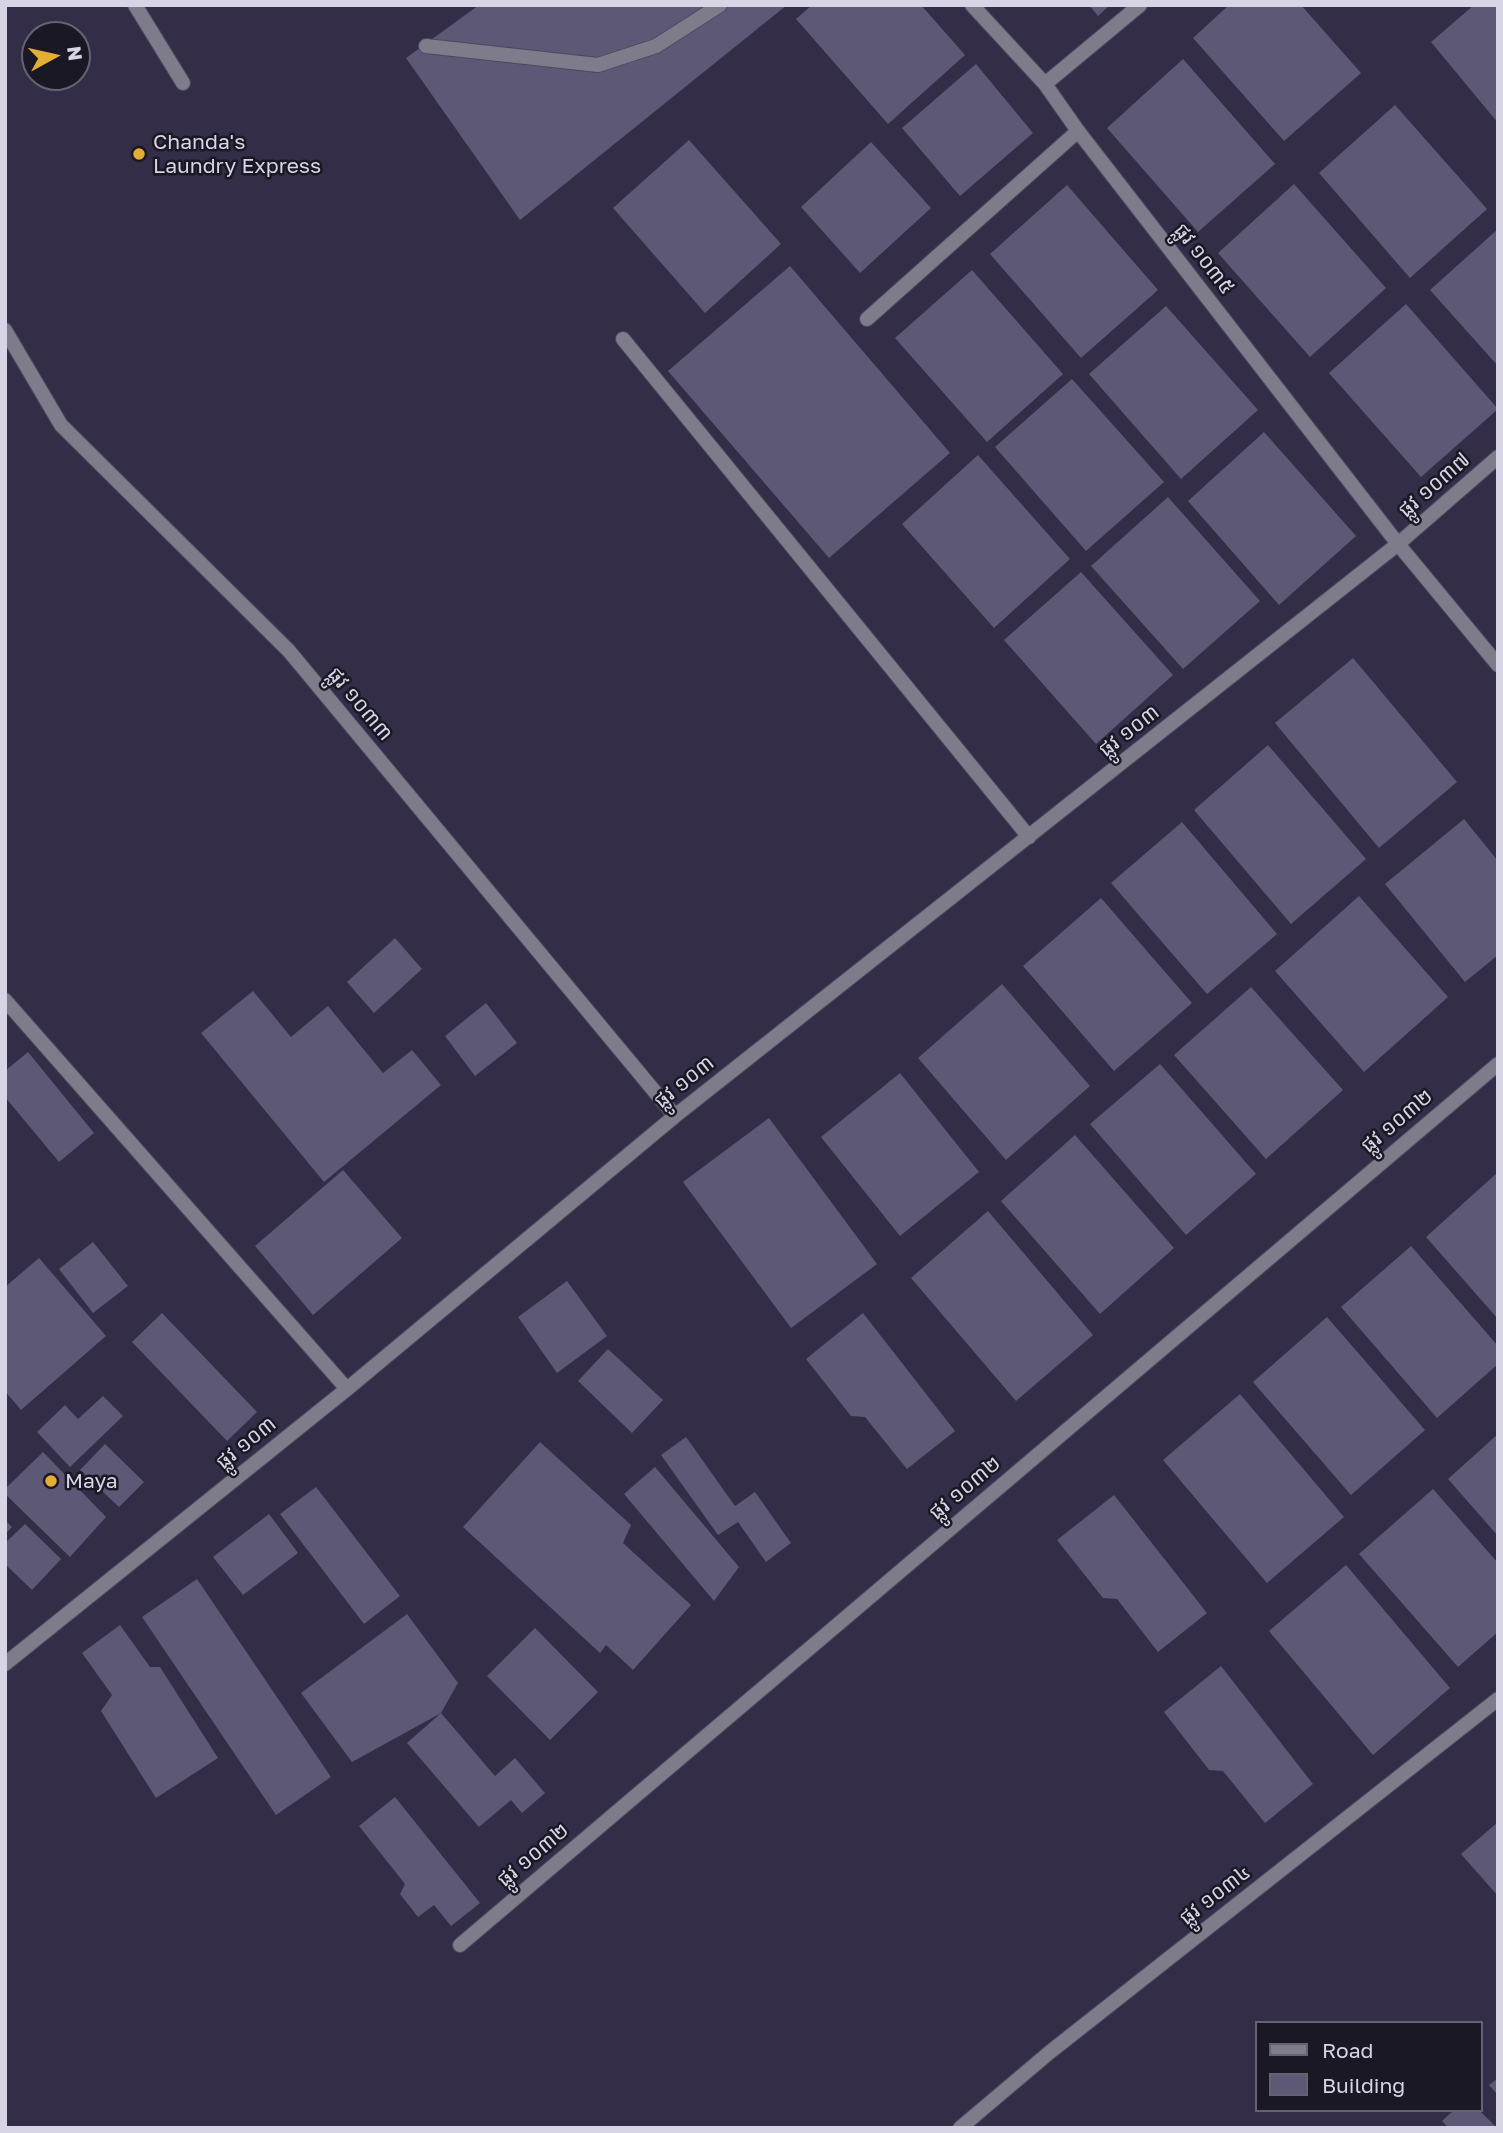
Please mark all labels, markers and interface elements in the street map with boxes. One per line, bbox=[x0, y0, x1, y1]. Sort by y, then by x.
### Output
north arrow bbox=[21, 21, 91, 91]
text: N bbox=[63, 45, 88, 62]
place label: Chanda's Laundry Express bbox=[153, 129, 321, 179]
marker: Chanda's Laundry Express bbox=[131, 146, 147, 162]
street label: ផ្លូវ ១០៣៥ bbox=[1168, 218, 1240, 300]
street label: ផ្លូវ ១០៣៧ bbox=[1393, 447, 1475, 523]
street label: ផ្លូវ ១០៣៣ bbox=[322, 662, 398, 746]
street label: ផ្លូវ ១០៣ bbox=[1094, 699, 1164, 763]
street label: ផ្លូវ ១០៣ bbox=[649, 1050, 719, 1114]
street label: ផ្លូវ ១០៣២ bbox=[1356, 1084, 1438, 1158]
street label: ផ្លូវ ១០៣ bbox=[211, 1411, 281, 1475]
street label: ផ្លូវ ១០៣២ bbox=[924, 1451, 1006, 1525]
place label: Maya bbox=[65, 1468, 117, 1494]
marker: Maya bbox=[43, 1473, 59, 1489]
street label: ផ្លូវ ១០៣២ bbox=[492, 1818, 574, 1892]
street label: ផ្លូវ ១០៣៤ bbox=[1174, 1859, 1256, 1931]
legend bbox=[1254, 2021, 1482, 2112]
text: Road bbox=[1322, 2037, 1373, 2063]
text: Building bbox=[1322, 2072, 1405, 2098]

